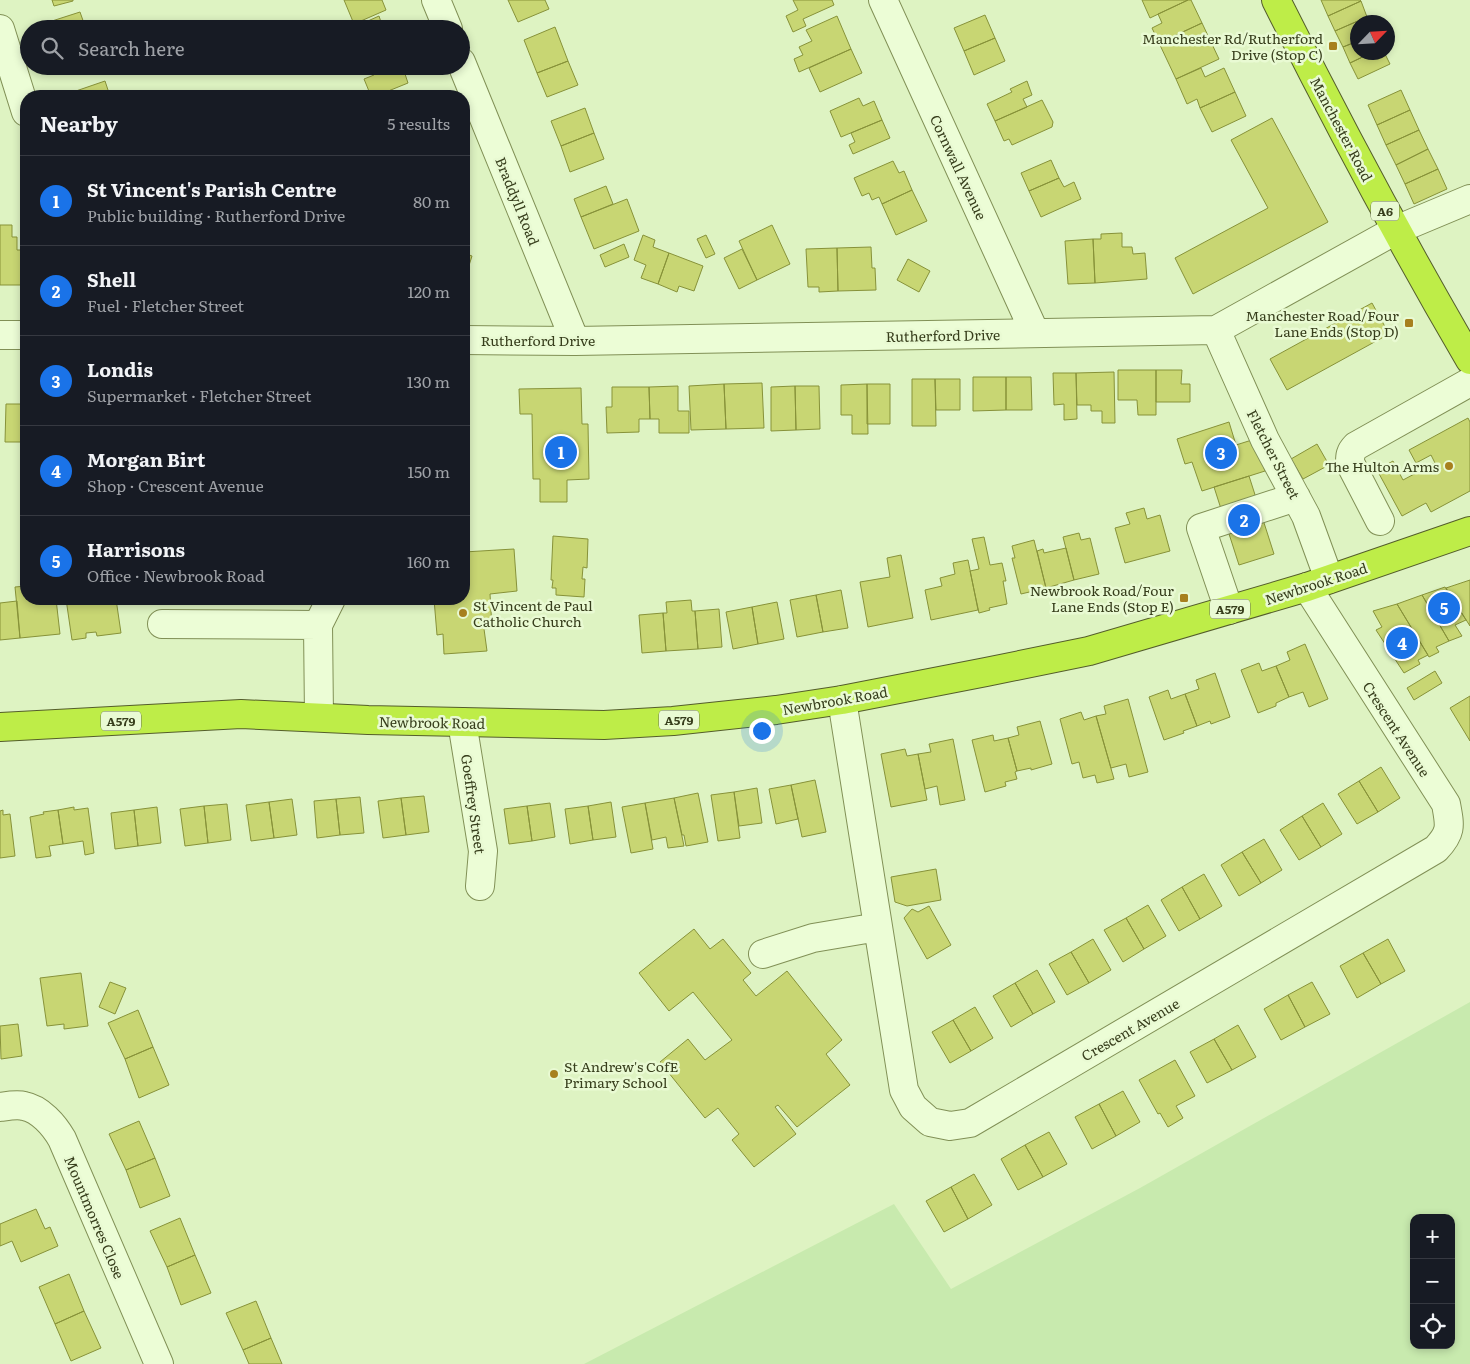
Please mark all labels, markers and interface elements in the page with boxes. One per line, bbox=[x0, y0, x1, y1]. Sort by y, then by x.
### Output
north arrow bbox=[1350, 15, 1395, 60]
search box bbox=[20, 20, 470, 75]
place label: Manchester Rd/Rutherford Drive (Stop C) bbox=[1142, 28, 1323, 64]
icon: search bbox=[38, 34, 66, 62]
text: Search here bbox=[78, 34, 185, 62]
marker: Manchester Rd/Rutherford Drive (Stop C) bbox=[1327, 40, 1339, 52]
street label: Manchester Road bbox=[1306, 73, 1378, 185]
text: Nearby bbox=[40, 107, 118, 138]
text: 5 results bbox=[387, 111, 450, 135]
street label: Cornwall Avenue bbox=[926, 111, 992, 223]
street label: Braddyll Road bbox=[491, 154, 545, 249]
text: St Vincent's Parish Centre bbox=[87, 175, 336, 203]
text: 1 bbox=[53, 189, 59, 213]
text: 80 m bbox=[413, 189, 450, 213]
road number: A6 bbox=[1371, 202, 1399, 220]
text: Public building · Rutherford Drive bbox=[87, 203, 345, 227]
text: Shell bbox=[87, 265, 136, 293]
text: 2 bbox=[52, 279, 60, 303]
text: 120 m bbox=[407, 279, 450, 303]
text: Fuel · Fletcher Street bbox=[87, 293, 244, 317]
place label: Manchester Road/Four Lane Ends (Stop D) bbox=[1246, 305, 1399, 341]
marker: Manchester Road/Four Lane Ends (Stop D) bbox=[1403, 317, 1415, 329]
street label: Rutherford Drive bbox=[886, 324, 1000, 346]
street label: Rutherford Drive bbox=[481, 330, 595, 350]
text: Londis bbox=[87, 355, 153, 383]
text: 3 bbox=[52, 369, 60, 393]
text: 130 m bbox=[407, 369, 450, 393]
text: Supermarket · Fletcher Street bbox=[87, 383, 311, 407]
street label: Fletcher Street bbox=[1243, 406, 1305, 503]
pin: 1 bbox=[545, 433, 577, 471]
pin: 3 bbox=[1205, 434, 1237, 472]
text: Morgan Birt bbox=[87, 445, 205, 473]
place label: The Hulton Arms bbox=[1325, 456, 1439, 476]
text: 4 bbox=[51, 459, 61, 483]
text: 150 m bbox=[407, 459, 450, 483]
marker: The Hulton Arms bbox=[1443, 460, 1455, 472]
text: Shop · Crescent Avenue bbox=[87, 473, 264, 497]
pin: 2 bbox=[1228, 501, 1260, 539]
text: Harrisons bbox=[87, 535, 185, 563]
text: 5 bbox=[52, 549, 60, 573]
text: 160 m bbox=[407, 549, 450, 573]
street label: Newbrook Road bbox=[1262, 557, 1370, 609]
text: Office · Newbrook Road bbox=[87, 563, 265, 587]
place label: Newbrook Road/Four Lane Ends (Stop E) bbox=[1030, 580, 1174, 616]
pin: 5 bbox=[1428, 589, 1460, 627]
marker: Newbrook Road/Four Lane Ends (Stop E) bbox=[1178, 592, 1190, 604]
place label: St Vincent de Paul Catholic Church bbox=[473, 595, 593, 631]
road number: A579 bbox=[1210, 600, 1250, 618]
marker: St Vincent de Paul Catholic Church bbox=[457, 607, 469, 619]
pin: 4 bbox=[1386, 624, 1418, 662]
street label: Crescent Avenue bbox=[1359, 677, 1435, 781]
street label: Newbrook Road bbox=[781, 681, 890, 719]
road number: A579 bbox=[659, 710, 699, 730]
road number: A579 bbox=[101, 711, 141, 730]
street label: Newbrook Road bbox=[379, 711, 486, 733]
your location bbox=[749, 718, 775, 744]
street label: Goeffrey Street bbox=[457, 753, 491, 855]
street label: Crescent Avenue bbox=[1077, 993, 1183, 1065]
place label: St Andrew's CofE Primary School bbox=[564, 1056, 678, 1092]
marker: St Andrew's CofE Primary School bbox=[548, 1068, 560, 1080]
street label: Mountmorres Close bbox=[60, 1153, 130, 1281]
map controls bbox=[1410, 1214, 1455, 1349]
button: + bbox=[1410, 1214, 1455, 1259]
button: − bbox=[1410, 1259, 1455, 1304]
button: locate bbox=[1410, 1304, 1455, 1349]

